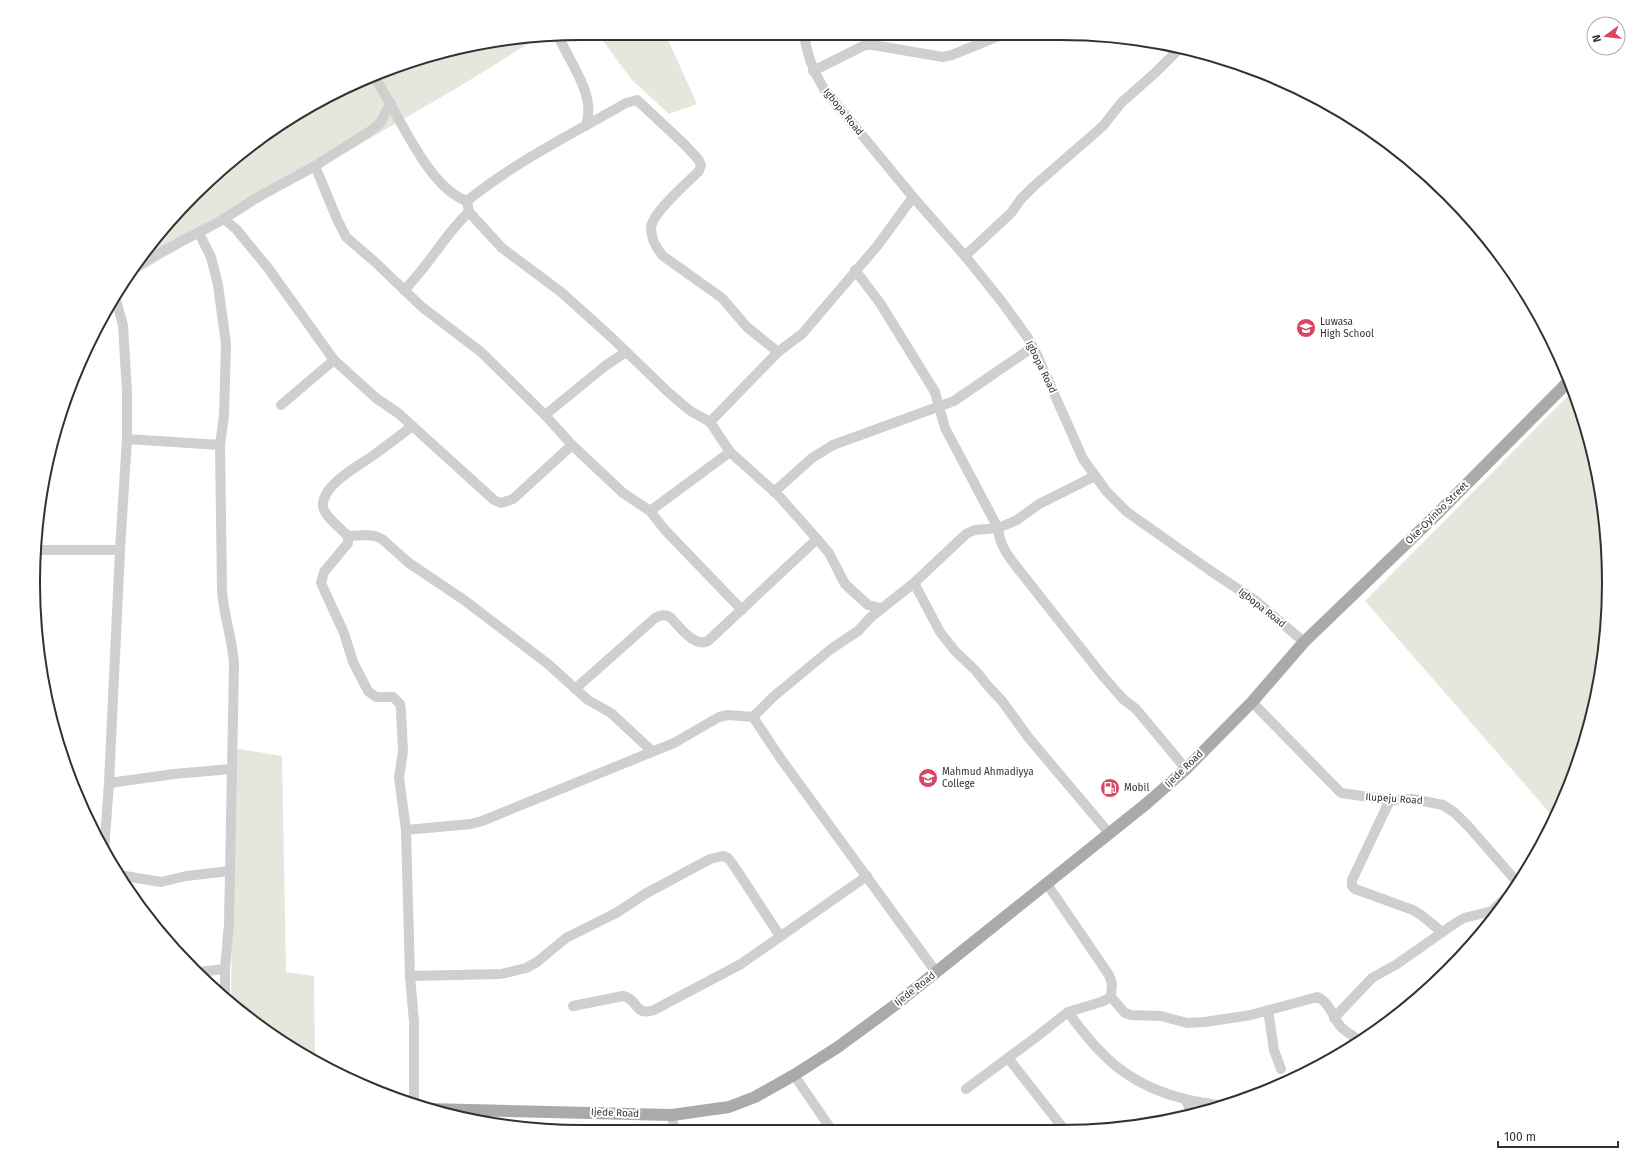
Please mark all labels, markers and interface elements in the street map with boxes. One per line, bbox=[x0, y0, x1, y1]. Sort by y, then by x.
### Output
north arrow bbox=[1586, 16, 1626, 56]
text: N bbox=[1590, 33, 1604, 44]
street label: Igbopa Road bbox=[820, 86, 866, 138]
place label: Luwasa High School bbox=[1320, 316, 1374, 340]
school or university icon: Luwasa High School bbox=[1295, 317, 1317, 339]
street label: Igbopa Road bbox=[1023, 339, 1059, 395]
street label: Oke-Oyinbo Street bbox=[1403, 479, 1471, 547]
street label: Igbopa Road bbox=[1236, 586, 1288, 630]
street label: Ijede Road bbox=[1162, 748, 1206, 790]
place label: Mahmud Ahmadiyya College bbox=[942, 766, 1034, 790]
school or university icon: Mahmud Ahmadiyya College bbox=[917, 767, 939, 789]
fuel station icon: Mobil bbox=[1099, 777, 1121, 799]
place label: Mobil bbox=[1124, 782, 1149, 794]
street label: Ilupeju Road bbox=[1365, 791, 1423, 807]
street label: Ijede Road bbox=[892, 969, 938, 1009]
street label: Ijede Road bbox=[591, 1106, 639, 1120]
scale bar bbox=[1498, 1123, 1618, 1149]
text: 100 m bbox=[1504, 1130, 1536, 1144]

